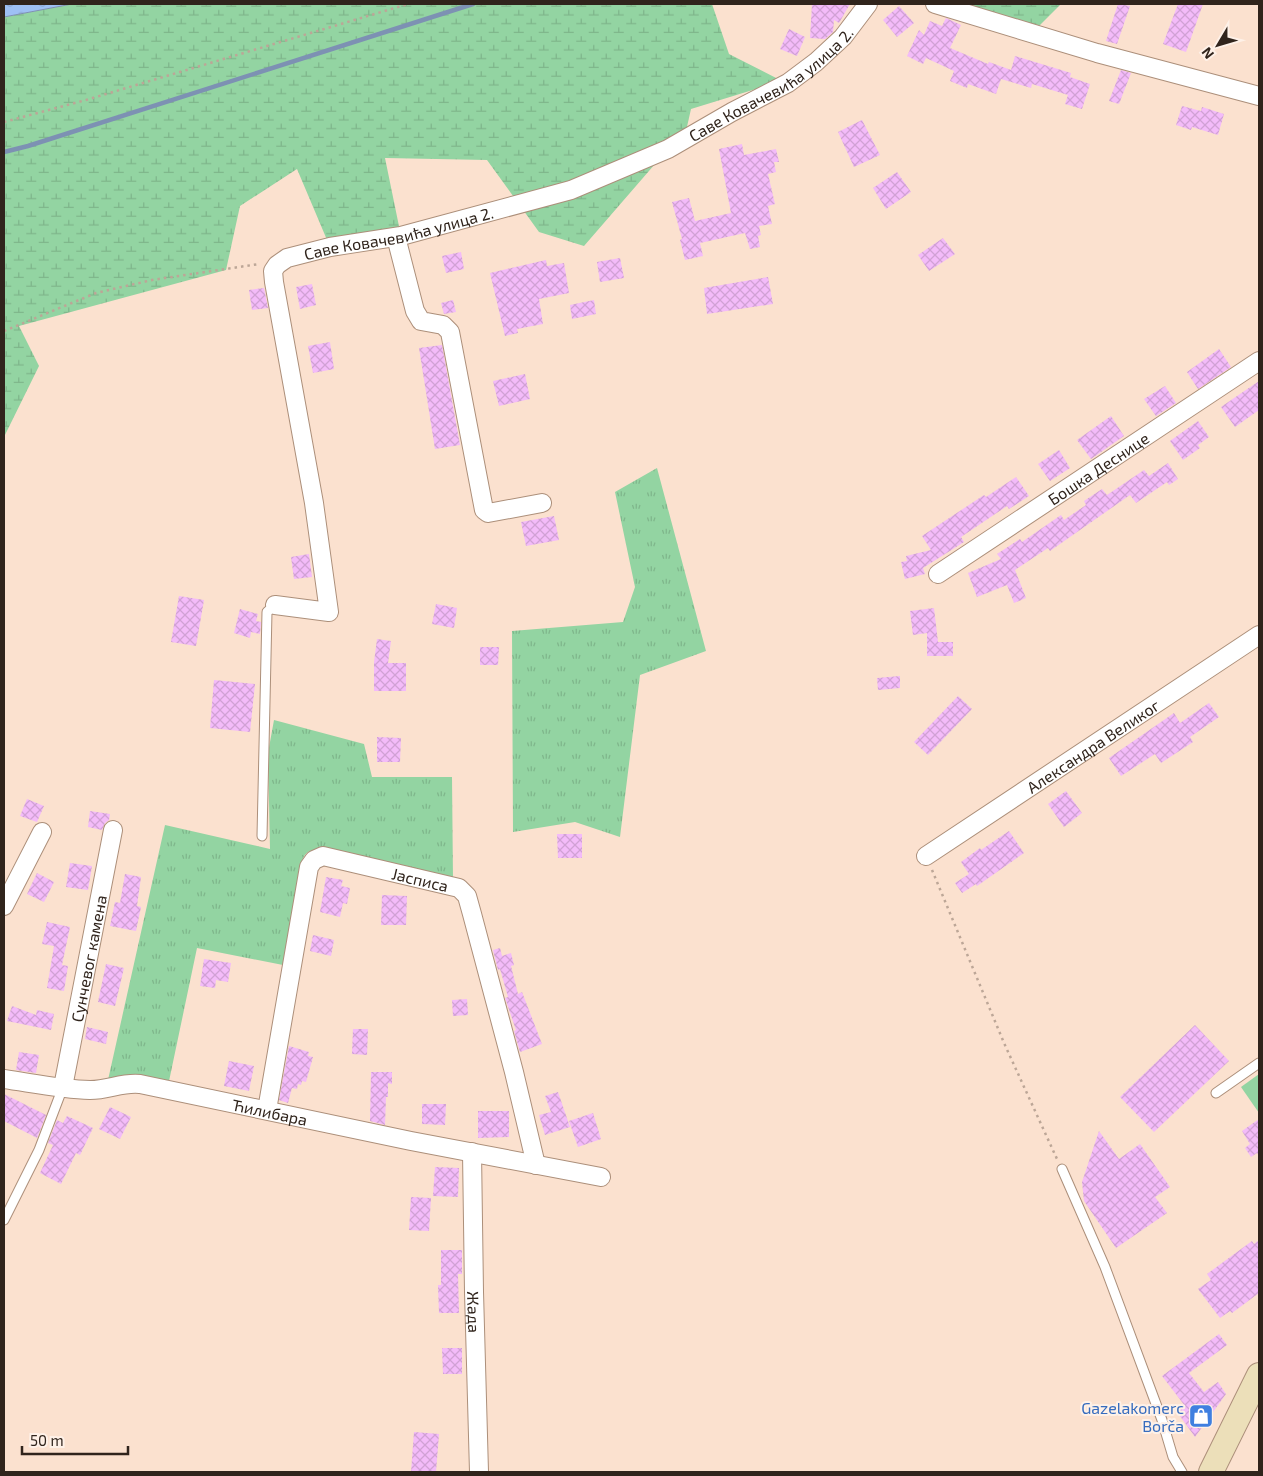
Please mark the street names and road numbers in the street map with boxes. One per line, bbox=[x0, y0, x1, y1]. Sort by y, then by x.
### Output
street label: Саве Ковачевића улица 2. bbox=[685, 23, 857, 145]
street label: Саве Ковачевића улица 2. bbox=[302, 202, 495, 263]
street label: Бошка Деснице bbox=[1044, 428, 1152, 508]
street label: Александра Великог bbox=[1023, 694, 1163, 796]
street label: Јасписа bbox=[390, 863, 450, 895]
street label: Сунчевог камена bbox=[66, 893, 110, 1024]
street label: Ћилибара bbox=[231, 1094, 309, 1128]
street label: Жада bbox=[464, 1291, 485, 1333]

